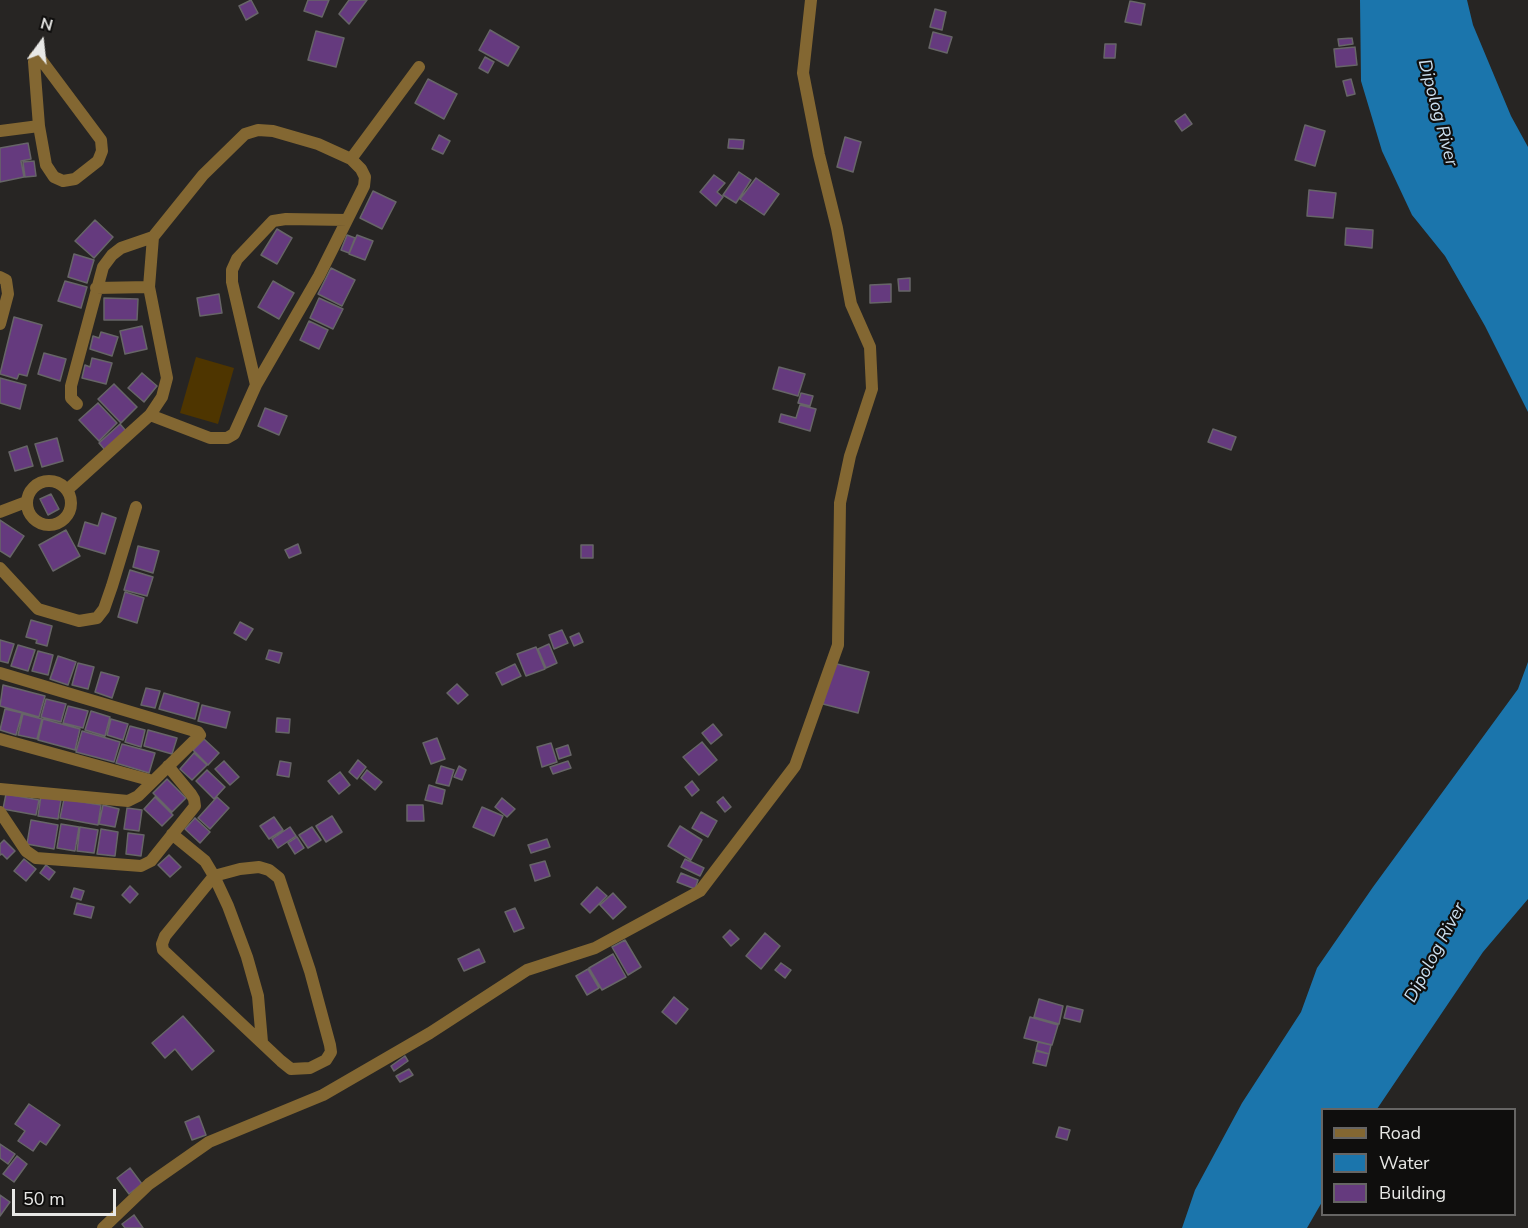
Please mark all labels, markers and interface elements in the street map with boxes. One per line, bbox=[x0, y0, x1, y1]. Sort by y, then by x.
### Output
north arrow bbox=[12, 12, 72, 72]
text: N bbox=[38, 12, 55, 37]
water label: Dipolog River bbox=[1412, 57, 1462, 169]
water label: Dipolog River bbox=[1401, 899, 1471, 1007]
legend bbox=[1321, 1108, 1516, 1216]
text: Road bbox=[1379, 1121, 1421, 1145]
text: Water bbox=[1379, 1151, 1430, 1175]
scale bar bbox=[15, 1177, 118, 1215]
text: Building bbox=[1379, 1181, 1446, 1205]
text: 50 m bbox=[23, 1187, 65, 1211]

